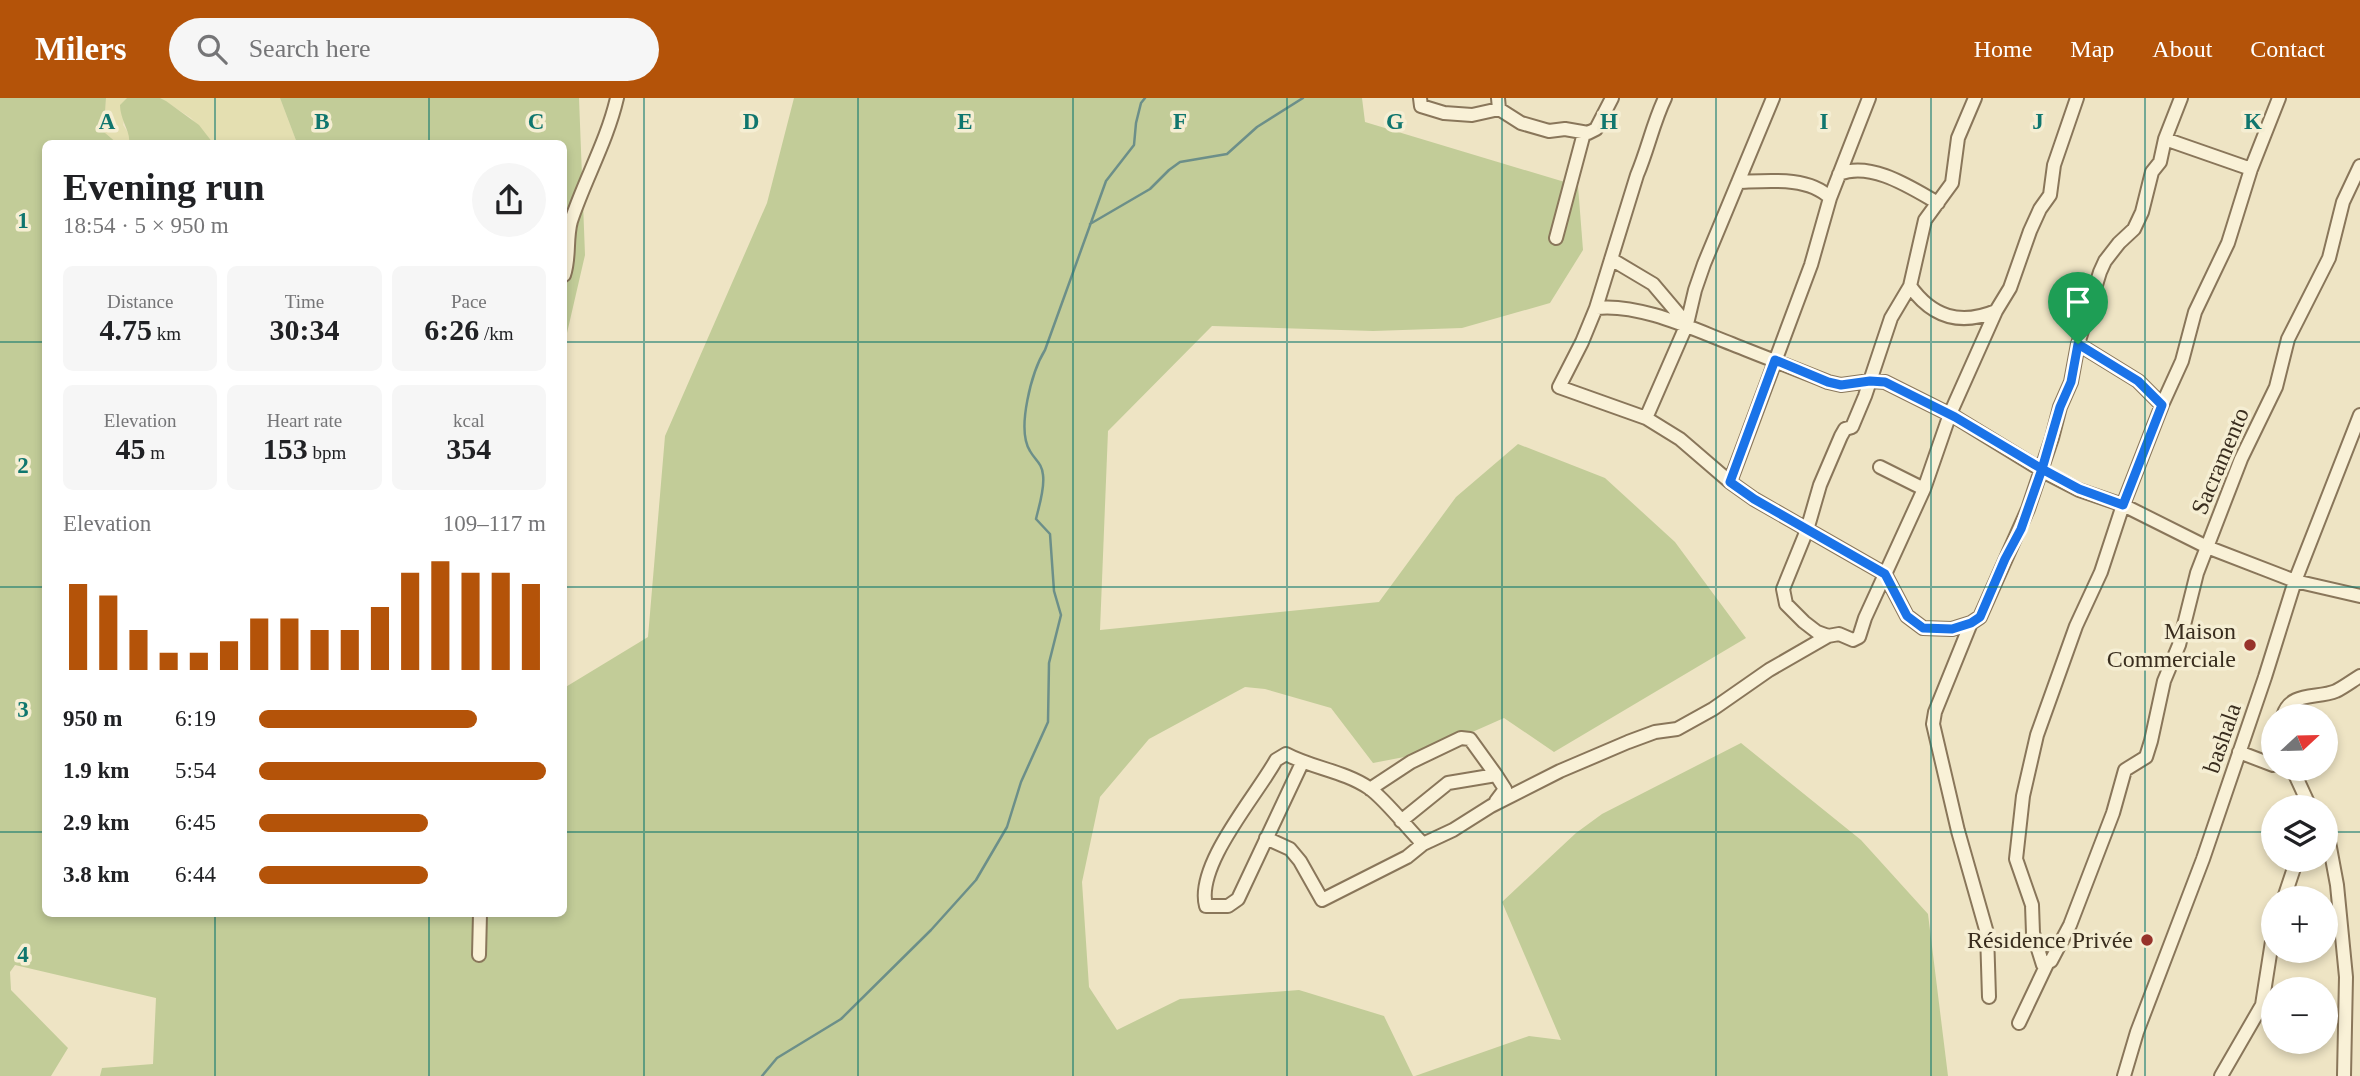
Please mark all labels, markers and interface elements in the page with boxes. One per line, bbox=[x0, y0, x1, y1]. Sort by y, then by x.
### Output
search box bbox=[169, 18, 659, 81]
icon: search bbox=[193, 30, 231, 68]
text: Milers bbox=[35, 31, 127, 67]
text: Search here bbox=[249, 34, 371, 63]
text: Home bbox=[1974, 36, 2032, 62]
text: Map bbox=[2070, 36, 2114, 62]
text: About bbox=[2152, 36, 2212, 62]
text: Contact bbox=[2250, 36, 2325, 62]
text: A bbox=[99, 109, 116, 134]
text: B bbox=[314, 109, 330, 134]
text: C bbox=[528, 109, 544, 134]
text: D bbox=[743, 109, 759, 134]
text: E bbox=[957, 109, 973, 134]
text: F bbox=[1173, 109, 1187, 134]
text: G bbox=[1386, 109, 1404, 134]
text: H bbox=[1600, 109, 1618, 134]
text: I bbox=[1820, 109, 1829, 134]
text: J bbox=[2032, 109, 2044, 134]
text: K bbox=[2244, 109, 2262, 134]
button: share bbox=[472, 163, 546, 237]
text: Evening run bbox=[63, 166, 265, 208]
text: 1 bbox=[17, 208, 29, 233]
text: 18:54 · 5 × 950 m bbox=[63, 213, 229, 238]
pin bbox=[2048, 272, 2108, 344]
icon: arrive bbox=[2059, 283, 2097, 321]
text: Distance bbox=[107, 291, 173, 312]
text: Time bbox=[285, 291, 324, 312]
text: Pace bbox=[451, 291, 487, 312]
text: 4.75 bbox=[99, 313, 152, 346]
text: 30:34 bbox=[269, 313, 339, 346]
text: 6:26 bbox=[424, 313, 479, 346]
text: km bbox=[152, 323, 181, 344]
text: /km bbox=[479, 323, 513, 344]
street label: Sacramento bbox=[2186, 404, 2254, 518]
text: Elevation bbox=[104, 410, 177, 431]
text: Heart rate bbox=[267, 410, 342, 431]
text: kcal bbox=[453, 410, 485, 431]
text: 45 bbox=[115, 432, 145, 465]
text: 153 bbox=[263, 432, 308, 465]
text: 354 bbox=[446, 432, 491, 465]
text: m bbox=[145, 442, 165, 463]
text: bpm bbox=[308, 442, 346, 463]
text: 2 bbox=[17, 453, 29, 478]
text: Elevation bbox=[63, 511, 151, 536]
text: 109–117 m bbox=[443, 511, 546, 536]
place label: Maison Commerciale bbox=[2107, 618, 2236, 672]
marker: Maison Commerciale bbox=[2242, 637, 2258, 653]
text: 3 bbox=[17, 697, 29, 722]
street label: bashala bbox=[2198, 699, 2246, 776]
north arrow bbox=[2261, 704, 2338, 780]
map controls bbox=[2261, 704, 2338, 1054]
text: 950 m bbox=[63, 706, 122, 731]
text: 6:19 bbox=[175, 706, 216, 731]
text: 1.9 km bbox=[63, 758, 129, 783]
text: 5:54 bbox=[175, 758, 216, 783]
button: layers bbox=[2261, 795, 2338, 872]
text: 2.9 km bbox=[63, 810, 129, 835]
text: 6:45 bbox=[175, 810, 216, 835]
text: 3.8 km bbox=[63, 862, 129, 887]
text: 6:44 bbox=[175, 862, 216, 887]
button: + bbox=[2261, 886, 2338, 963]
place label: Résidence Privée bbox=[1967, 927, 2133, 953]
marker: Résidence Privée bbox=[2139, 932, 2155, 948]
text: 4 bbox=[17, 942, 29, 967]
button: − bbox=[2261, 977, 2338, 1054]

